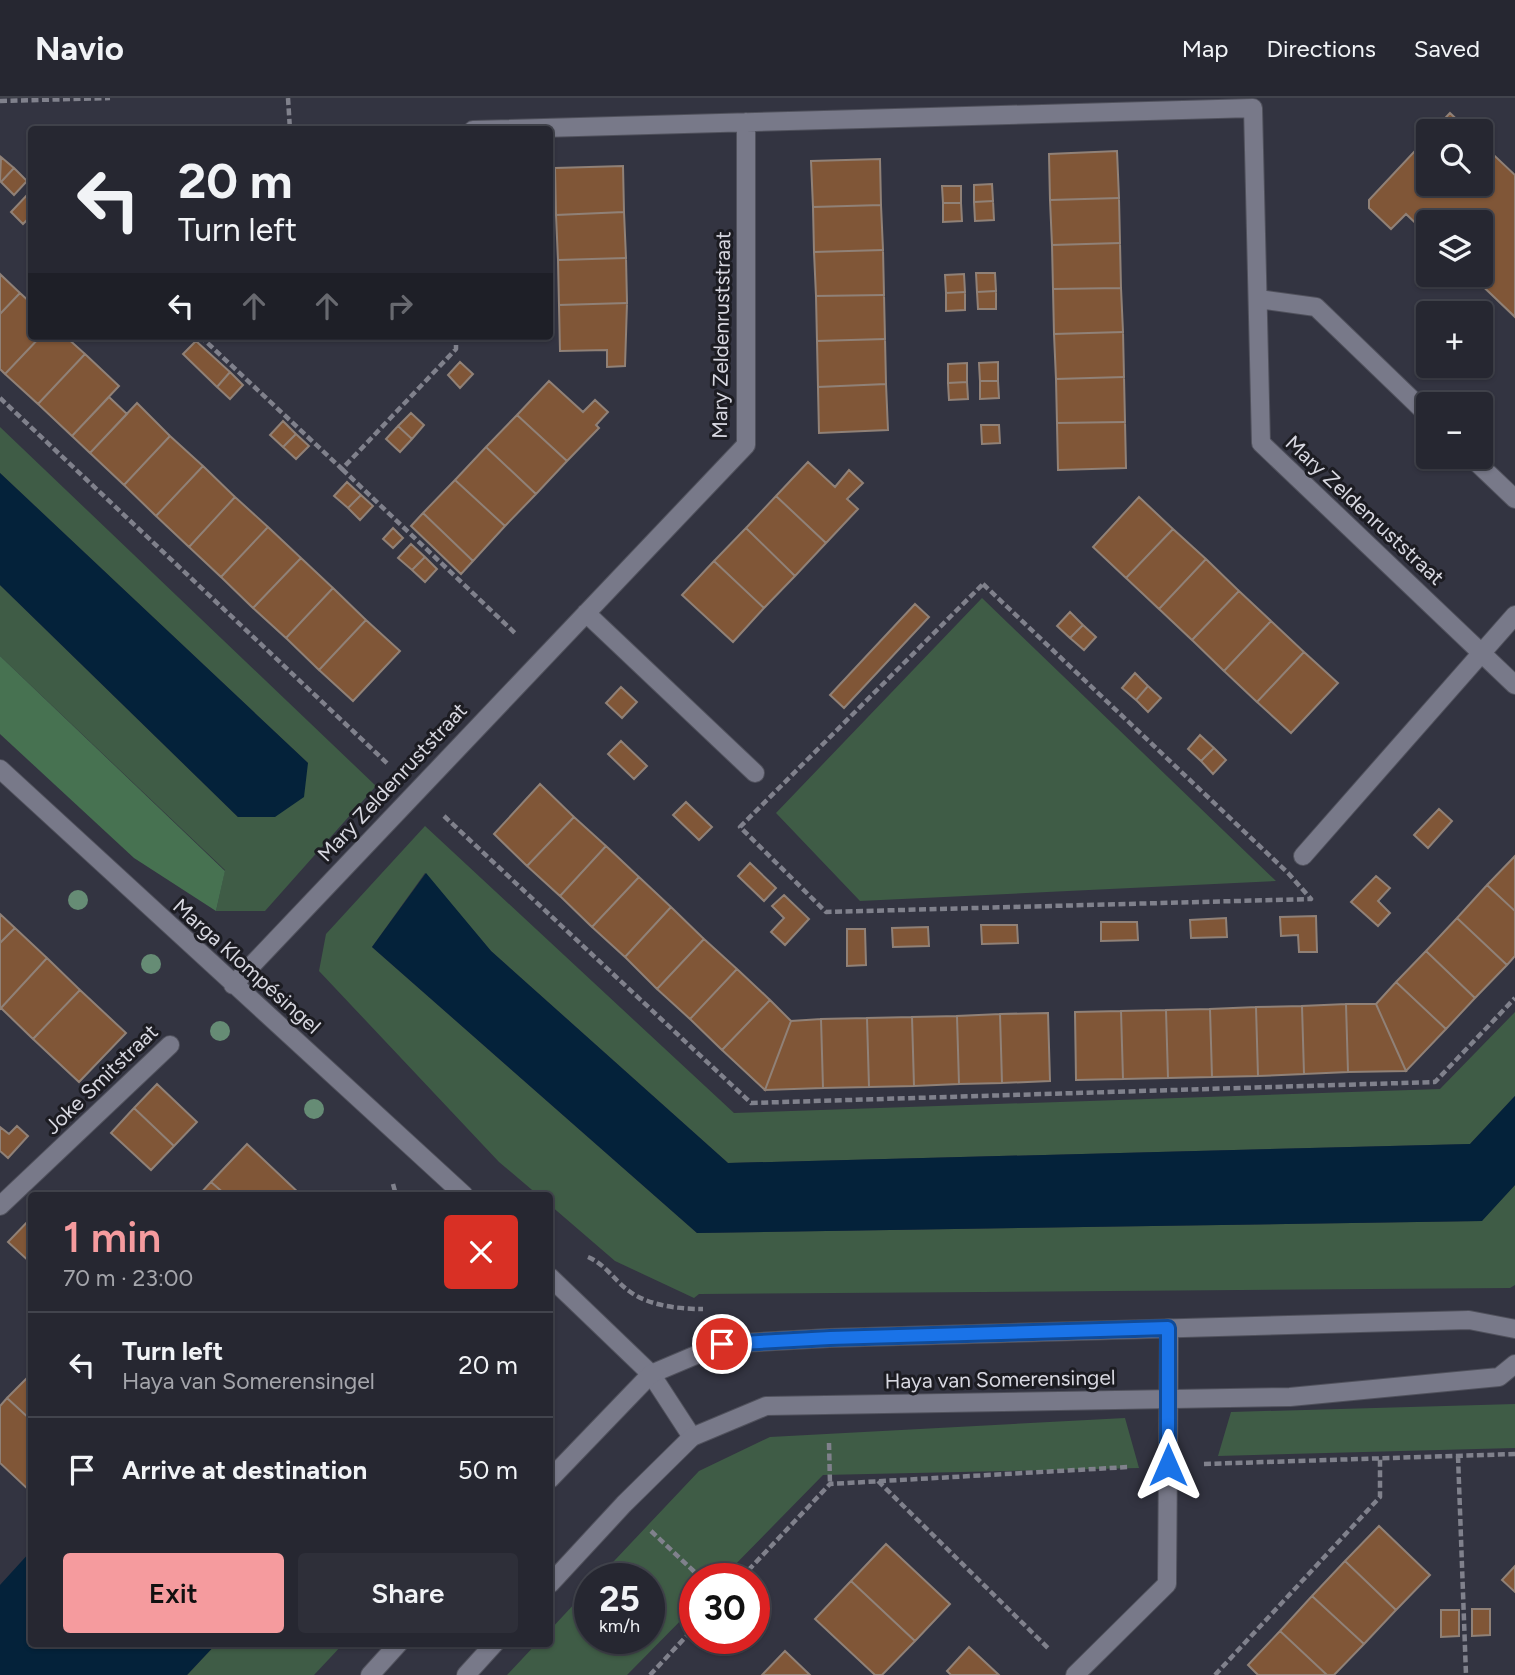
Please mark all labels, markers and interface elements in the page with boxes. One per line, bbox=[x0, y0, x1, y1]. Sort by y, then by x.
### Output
text: Navio bbox=[35, 29, 124, 68]
text: Map bbox=[1182, 34, 1228, 63]
text: Directions bbox=[1266, 34, 1376, 63]
text: Saved bbox=[1414, 34, 1480, 63]
map controls bbox=[1416, 119, 1493, 469]
button: search bbox=[1416, 119, 1493, 196]
text: 20 m bbox=[178, 151, 293, 210]
icon: left bbox=[63, 154, 154, 245]
button: layers bbox=[1416, 210, 1493, 287]
text: Turn left bbox=[178, 211, 297, 249]
street label: Mary Zeldenruststraat bbox=[707, 231, 735, 439]
icon: left bbox=[162, 287, 200, 325]
icon: ahead bbox=[235, 287, 273, 325]
icon: ahead bbox=[308, 287, 346, 325]
icon: right bbox=[381, 287, 419, 325]
button: + bbox=[1416, 301, 1493, 378]
button: − bbox=[1416, 392, 1493, 469]
street label: Mary Zeldenruststraat bbox=[1281, 430, 1449, 590]
street label: Mary Zeldenruststraat bbox=[312, 698, 472, 866]
street label: Marga Klompésingel bbox=[168, 893, 326, 1039]
street label: Joke Smitstraat bbox=[39, 1019, 163, 1139]
text: 1 min bbox=[63, 1212, 161, 1263]
button: close bbox=[444, 1215, 518, 1289]
text: 70 m · 23:00 bbox=[63, 1264, 193, 1292]
pin bbox=[692, 1314, 752, 1374]
icon: arrive bbox=[703, 1325, 741, 1363]
text: Turn left bbox=[122, 1335, 223, 1367]
icon: left bbox=[63, 1346, 101, 1384]
text: 20 m bbox=[458, 1349, 518, 1381]
street label: Haya van Somerensingel bbox=[884, 1364, 1116, 1394]
text: Haya van Somerensingel bbox=[122, 1367, 375, 1395]
position arrow bbox=[1131, 1428, 1205, 1502]
icon: arrive bbox=[63, 1451, 101, 1489]
text: Arrive at destination bbox=[122, 1454, 367, 1486]
text: 50 m bbox=[458, 1454, 518, 1486]
button: Exit bbox=[63, 1553, 284, 1633]
button: Share bbox=[298, 1553, 518, 1633]
speed limit sign: 30 bbox=[679, 1563, 770, 1654]
text: 25 bbox=[599, 1578, 640, 1620]
text: km/h bbox=[599, 1615, 640, 1637]

